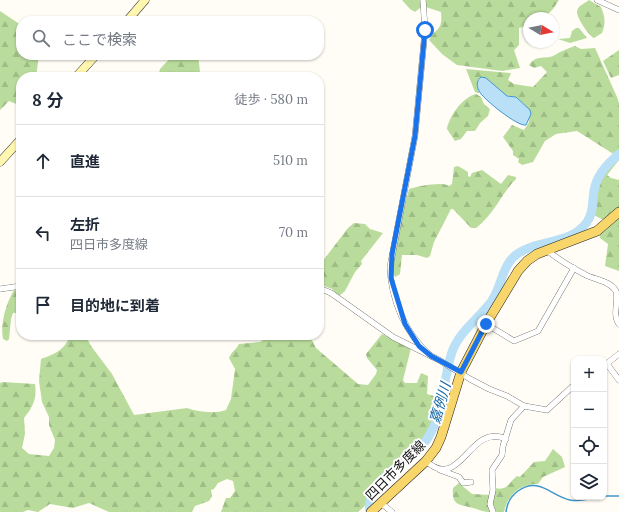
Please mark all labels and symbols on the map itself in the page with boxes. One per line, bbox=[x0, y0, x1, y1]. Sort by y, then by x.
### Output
north arrow bbox=[523, 12, 559, 48]
route start bbox=[416, 21, 434, 39]
route end bbox=[477, 315, 495, 333]
water label: 嘉例川 bbox=[426, 378, 455, 426]
street label: 四日市多度線 bbox=[362, 437, 429, 504]

